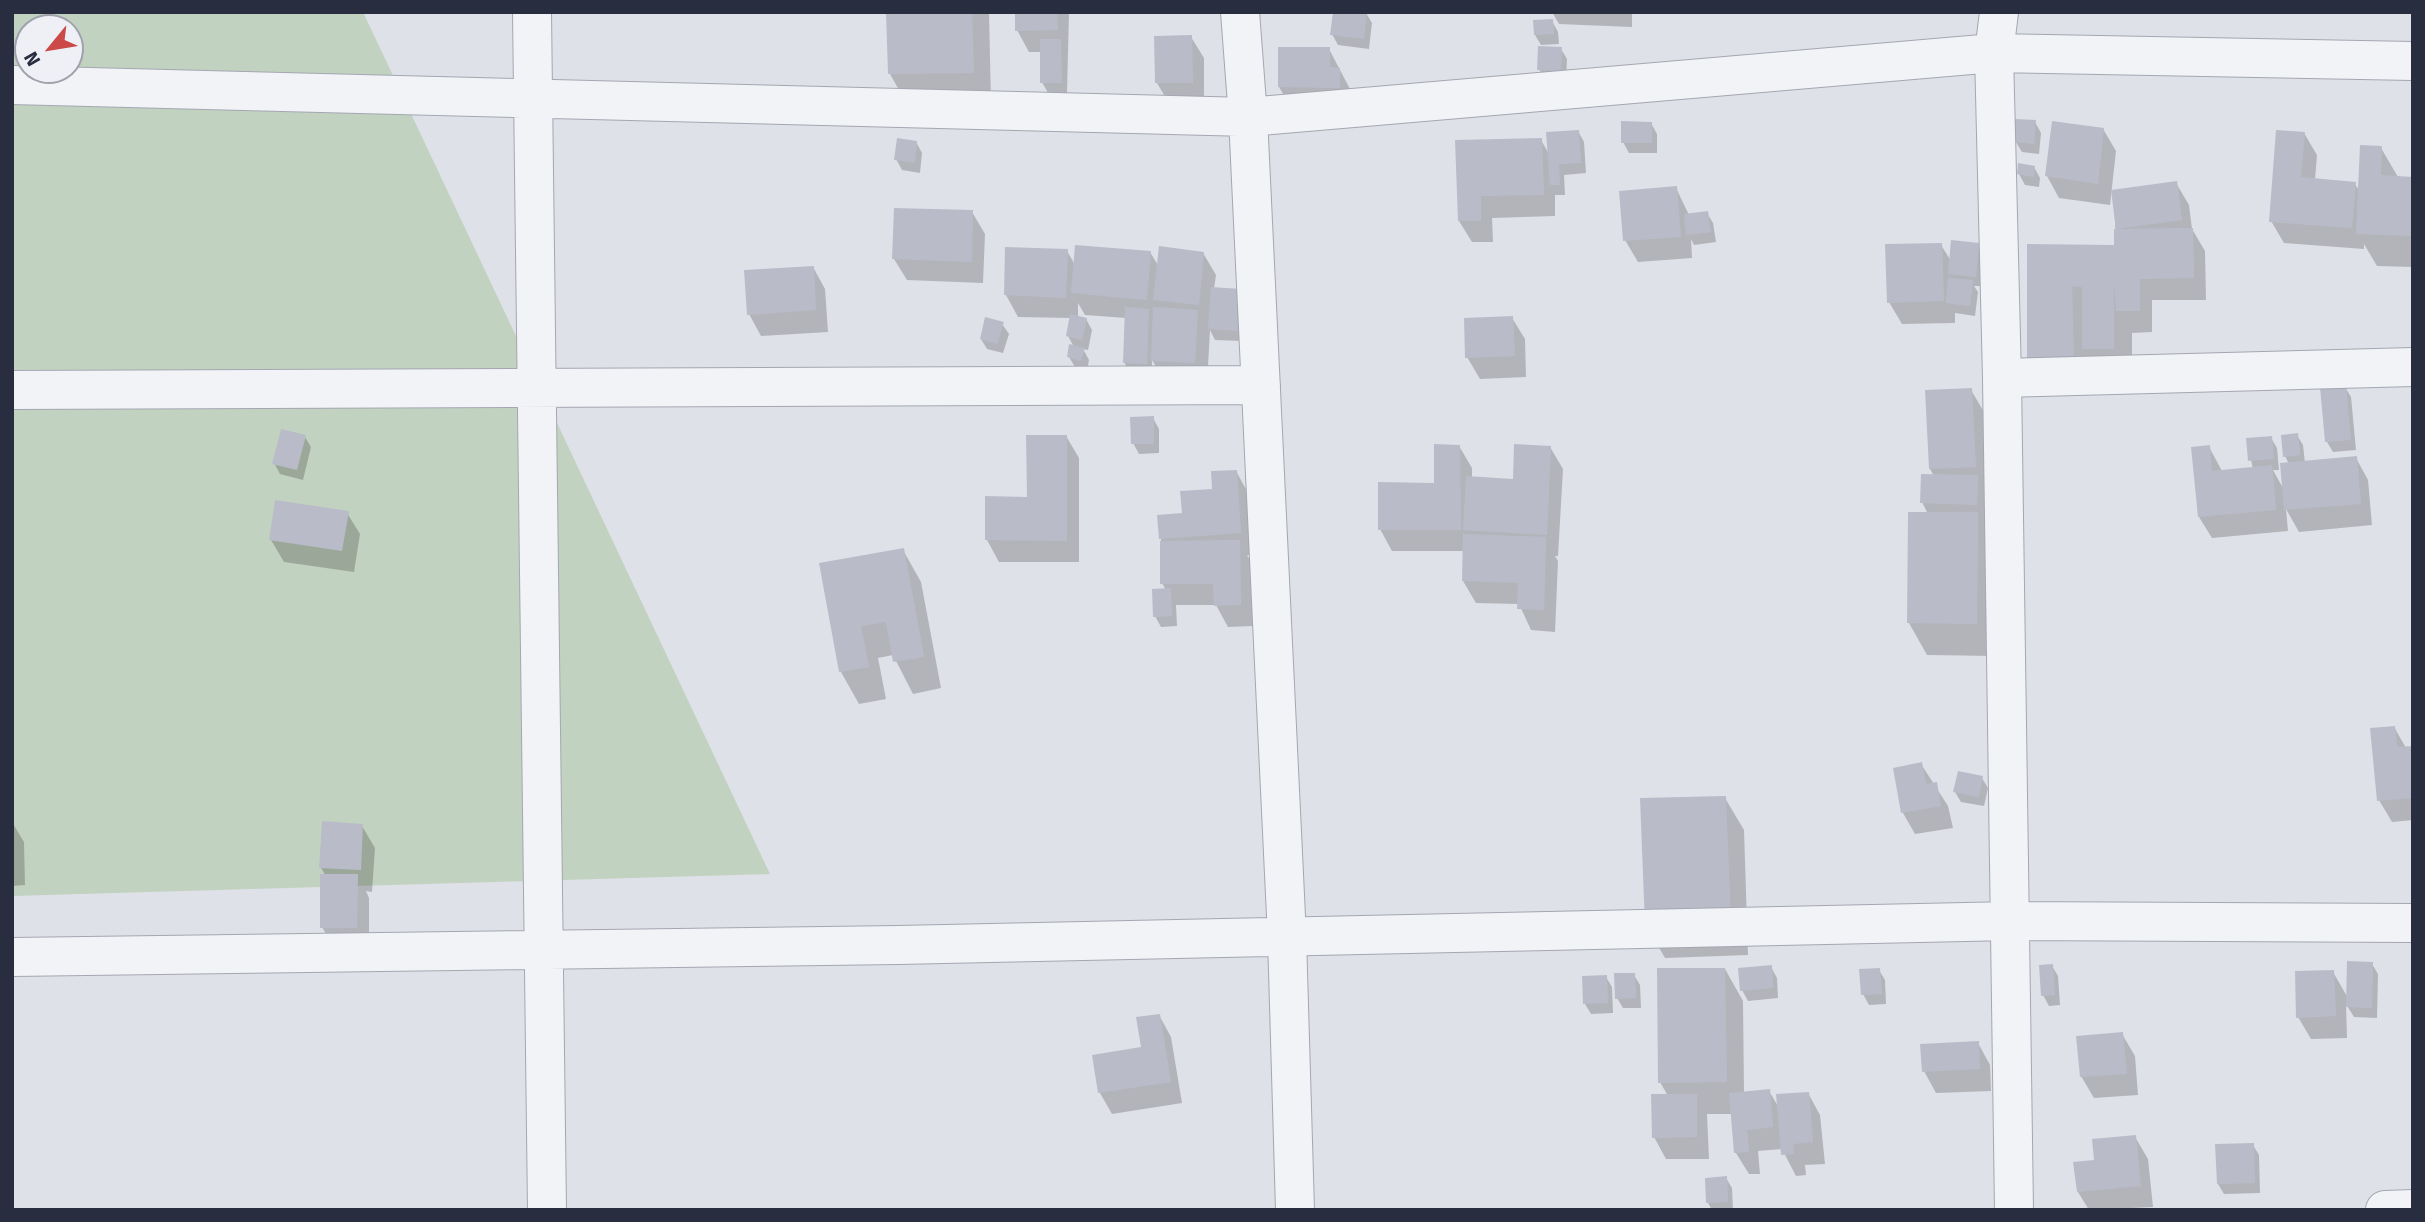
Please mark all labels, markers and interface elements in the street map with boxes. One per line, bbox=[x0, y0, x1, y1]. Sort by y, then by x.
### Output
north arrow bbox=[14, 14, 84, 84]
text: N bbox=[19, 48, 45, 70]

